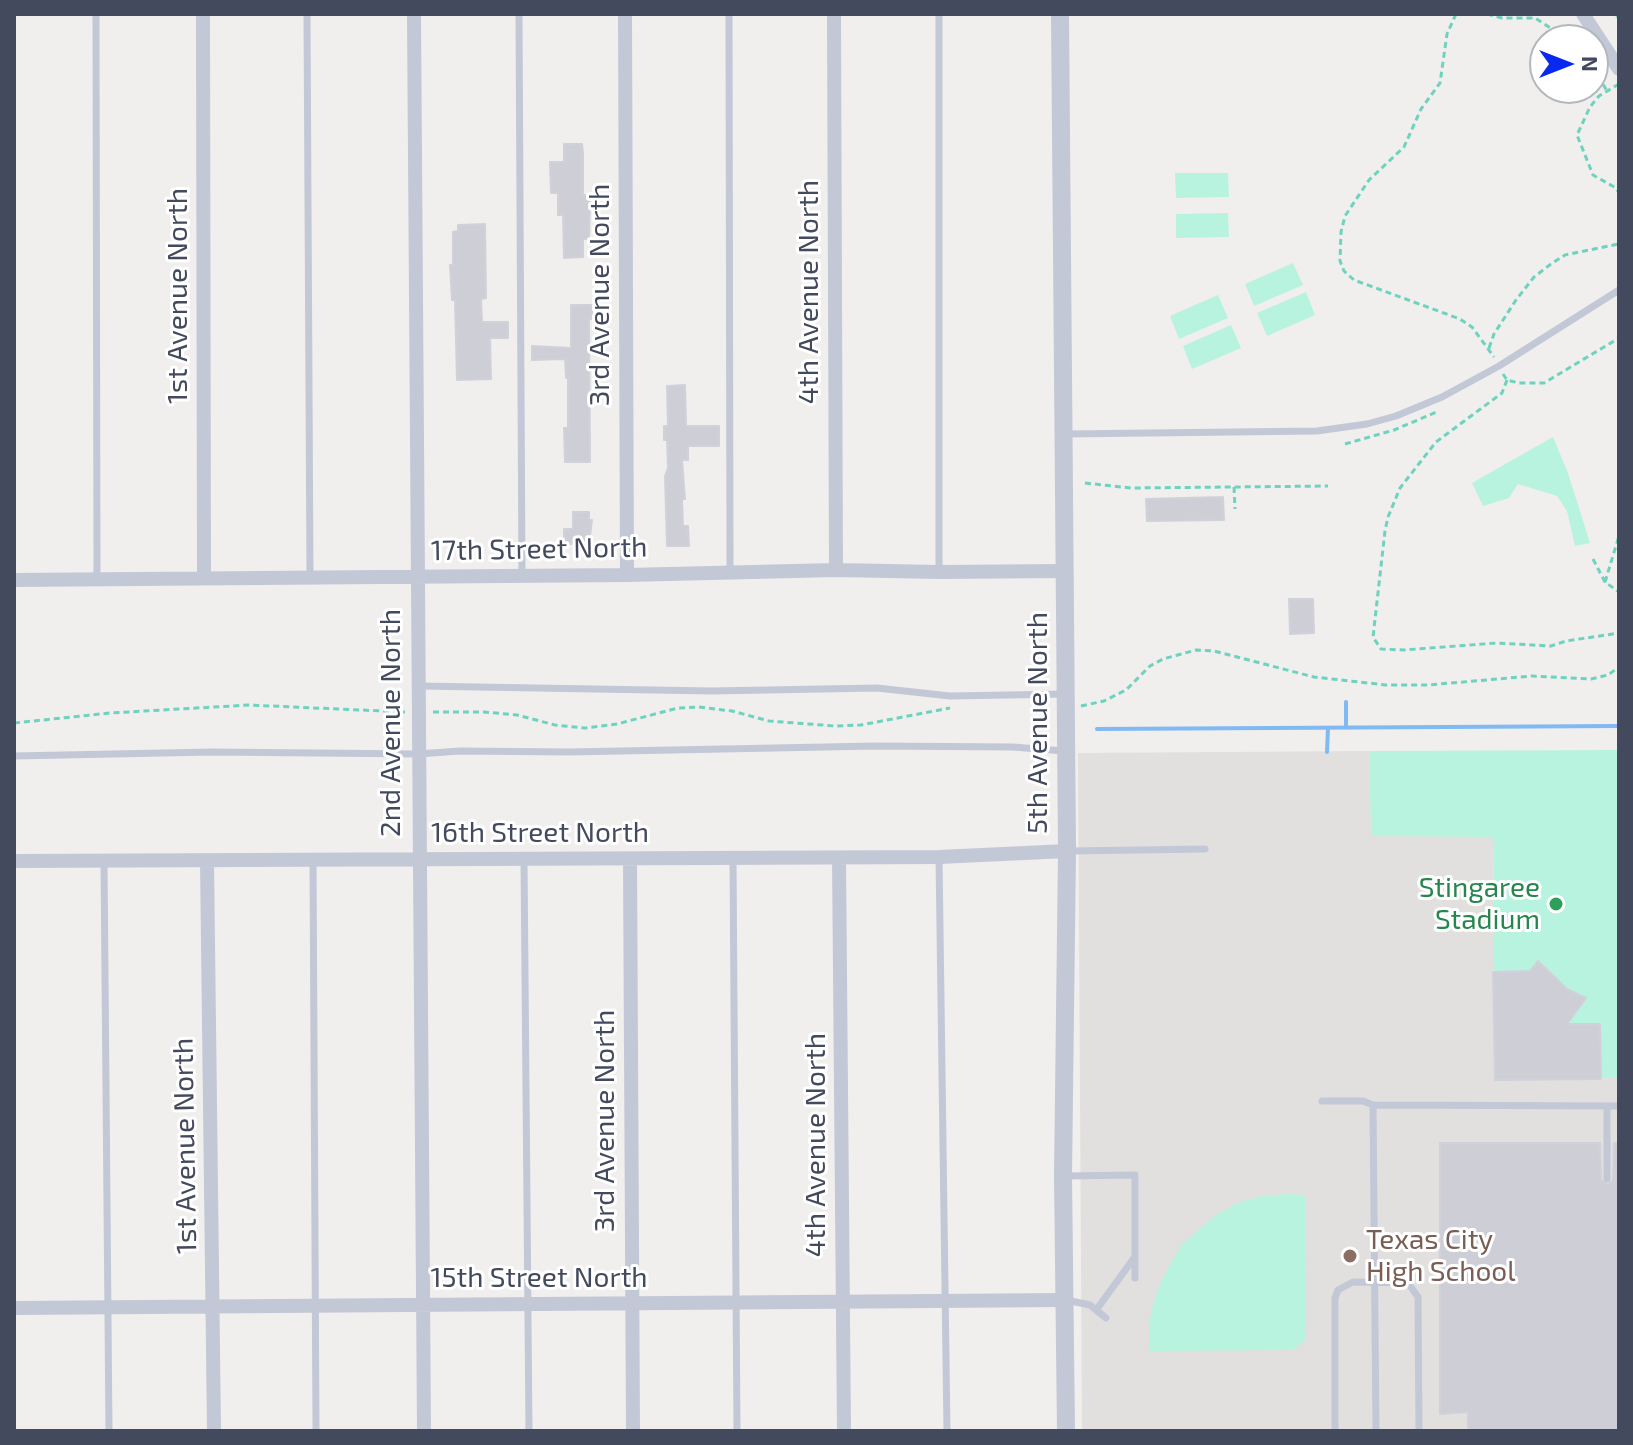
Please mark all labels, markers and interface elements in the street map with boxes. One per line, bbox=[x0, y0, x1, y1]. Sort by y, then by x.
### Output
north arrow bbox=[1529, 24, 1609, 104]
text: N bbox=[1578, 56, 1604, 72]
street label: 4th Avenue North bbox=[792, 180, 826, 404]
street label: 3rd Avenue North bbox=[583, 184, 617, 406]
street label: 1st Avenue North bbox=[161, 188, 195, 404]
street label: 17th Street North bbox=[430, 530, 648, 568]
street label: 2nd Avenue North bbox=[374, 609, 408, 837]
street label: 5th Avenue North bbox=[1021, 612, 1055, 834]
street label: 16th Street North bbox=[431, 816, 649, 850]
place label: Stingaree Stadium bbox=[1419, 871, 1540, 937]
marker: Stingaree Stadium bbox=[1547, 895, 1565, 913]
street label: 3rd Avenue North bbox=[588, 1010, 622, 1232]
street label: 4th Avenue North bbox=[799, 1033, 833, 1257]
street label: 1st Avenue North bbox=[166, 1038, 204, 1254]
place label: Texas City High School bbox=[1366, 1223, 1516, 1289]
marker: Texas City High School bbox=[1341, 1247, 1359, 1265]
street label: 15th Street North bbox=[430, 1261, 648, 1295]

